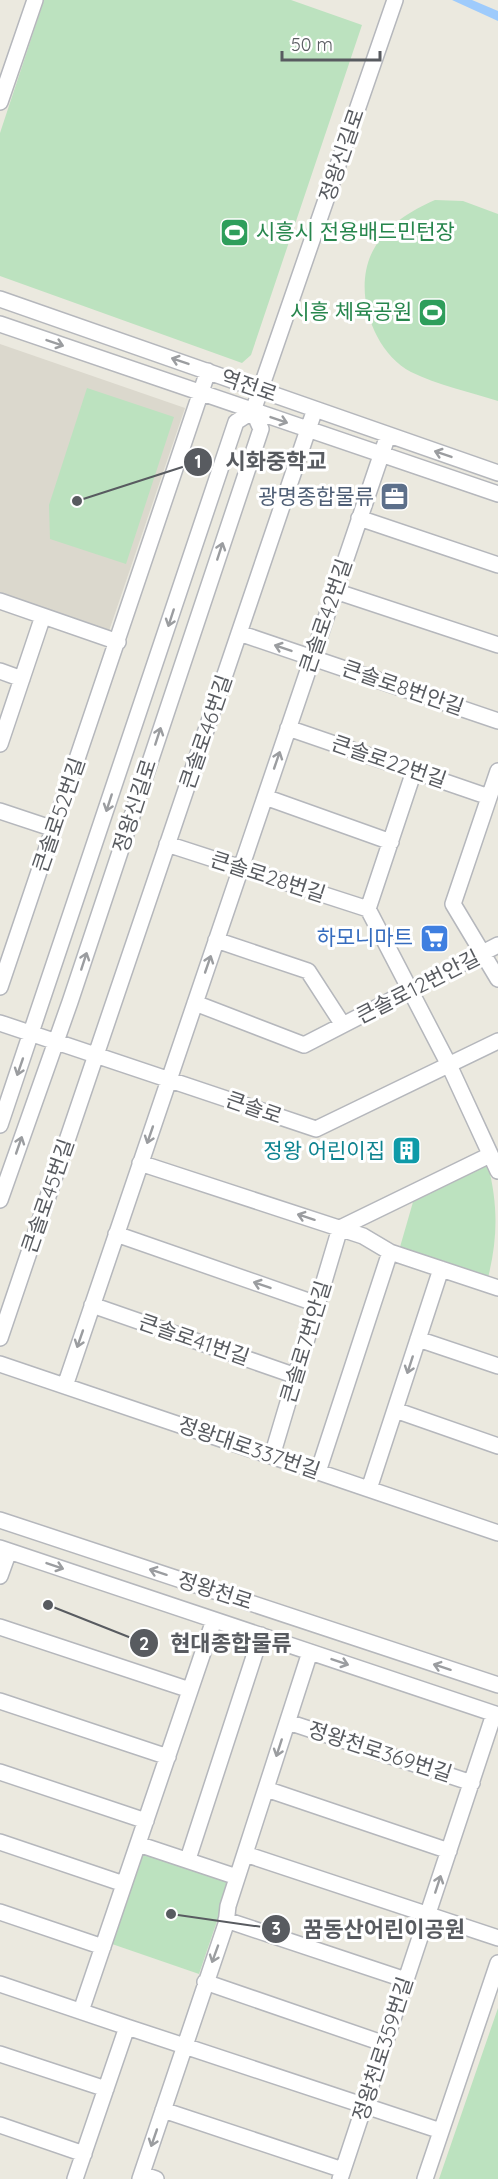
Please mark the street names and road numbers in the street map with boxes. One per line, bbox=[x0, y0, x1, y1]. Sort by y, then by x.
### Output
street label: 정왕신길로 bbox=[313, 105, 369, 205]
street label: 역전로 bbox=[218, 363, 281, 407]
street label: 큰솔로42번길 bbox=[293, 555, 357, 676]
street label: 큰솔로8번안길 bbox=[339, 654, 468, 720]
street label: 큰솔로46번길 bbox=[173, 671, 237, 792]
street label: 큰솔로22번길 bbox=[328, 729, 450, 793]
street label: 큰솔로52번길 bbox=[26, 754, 90, 875]
street label: 정왕신길로 bbox=[107, 756, 161, 856]
street label: 큰솔로28번길 bbox=[207, 845, 329, 907]
street label: 큰솔로12번안길 bbox=[351, 944, 484, 1028]
street label: 큰솔로 bbox=[223, 1085, 286, 1129]
street label: 큰솔로45번길 bbox=[15, 1135, 79, 1256]
street label: 큰솔로7번안길 bbox=[274, 1277, 336, 1406]
street label: 큰솔로41번길 bbox=[136, 1308, 253, 1370]
street label: 정왕대로337번길 bbox=[175, 1411, 324, 1484]
street label: 정왕천로 bbox=[175, 1566, 256, 1614]
street label: 정왕천로369번길 bbox=[305, 1716, 456, 1787]
street label: 정왕천로359번길 bbox=[346, 1973, 418, 2124]

